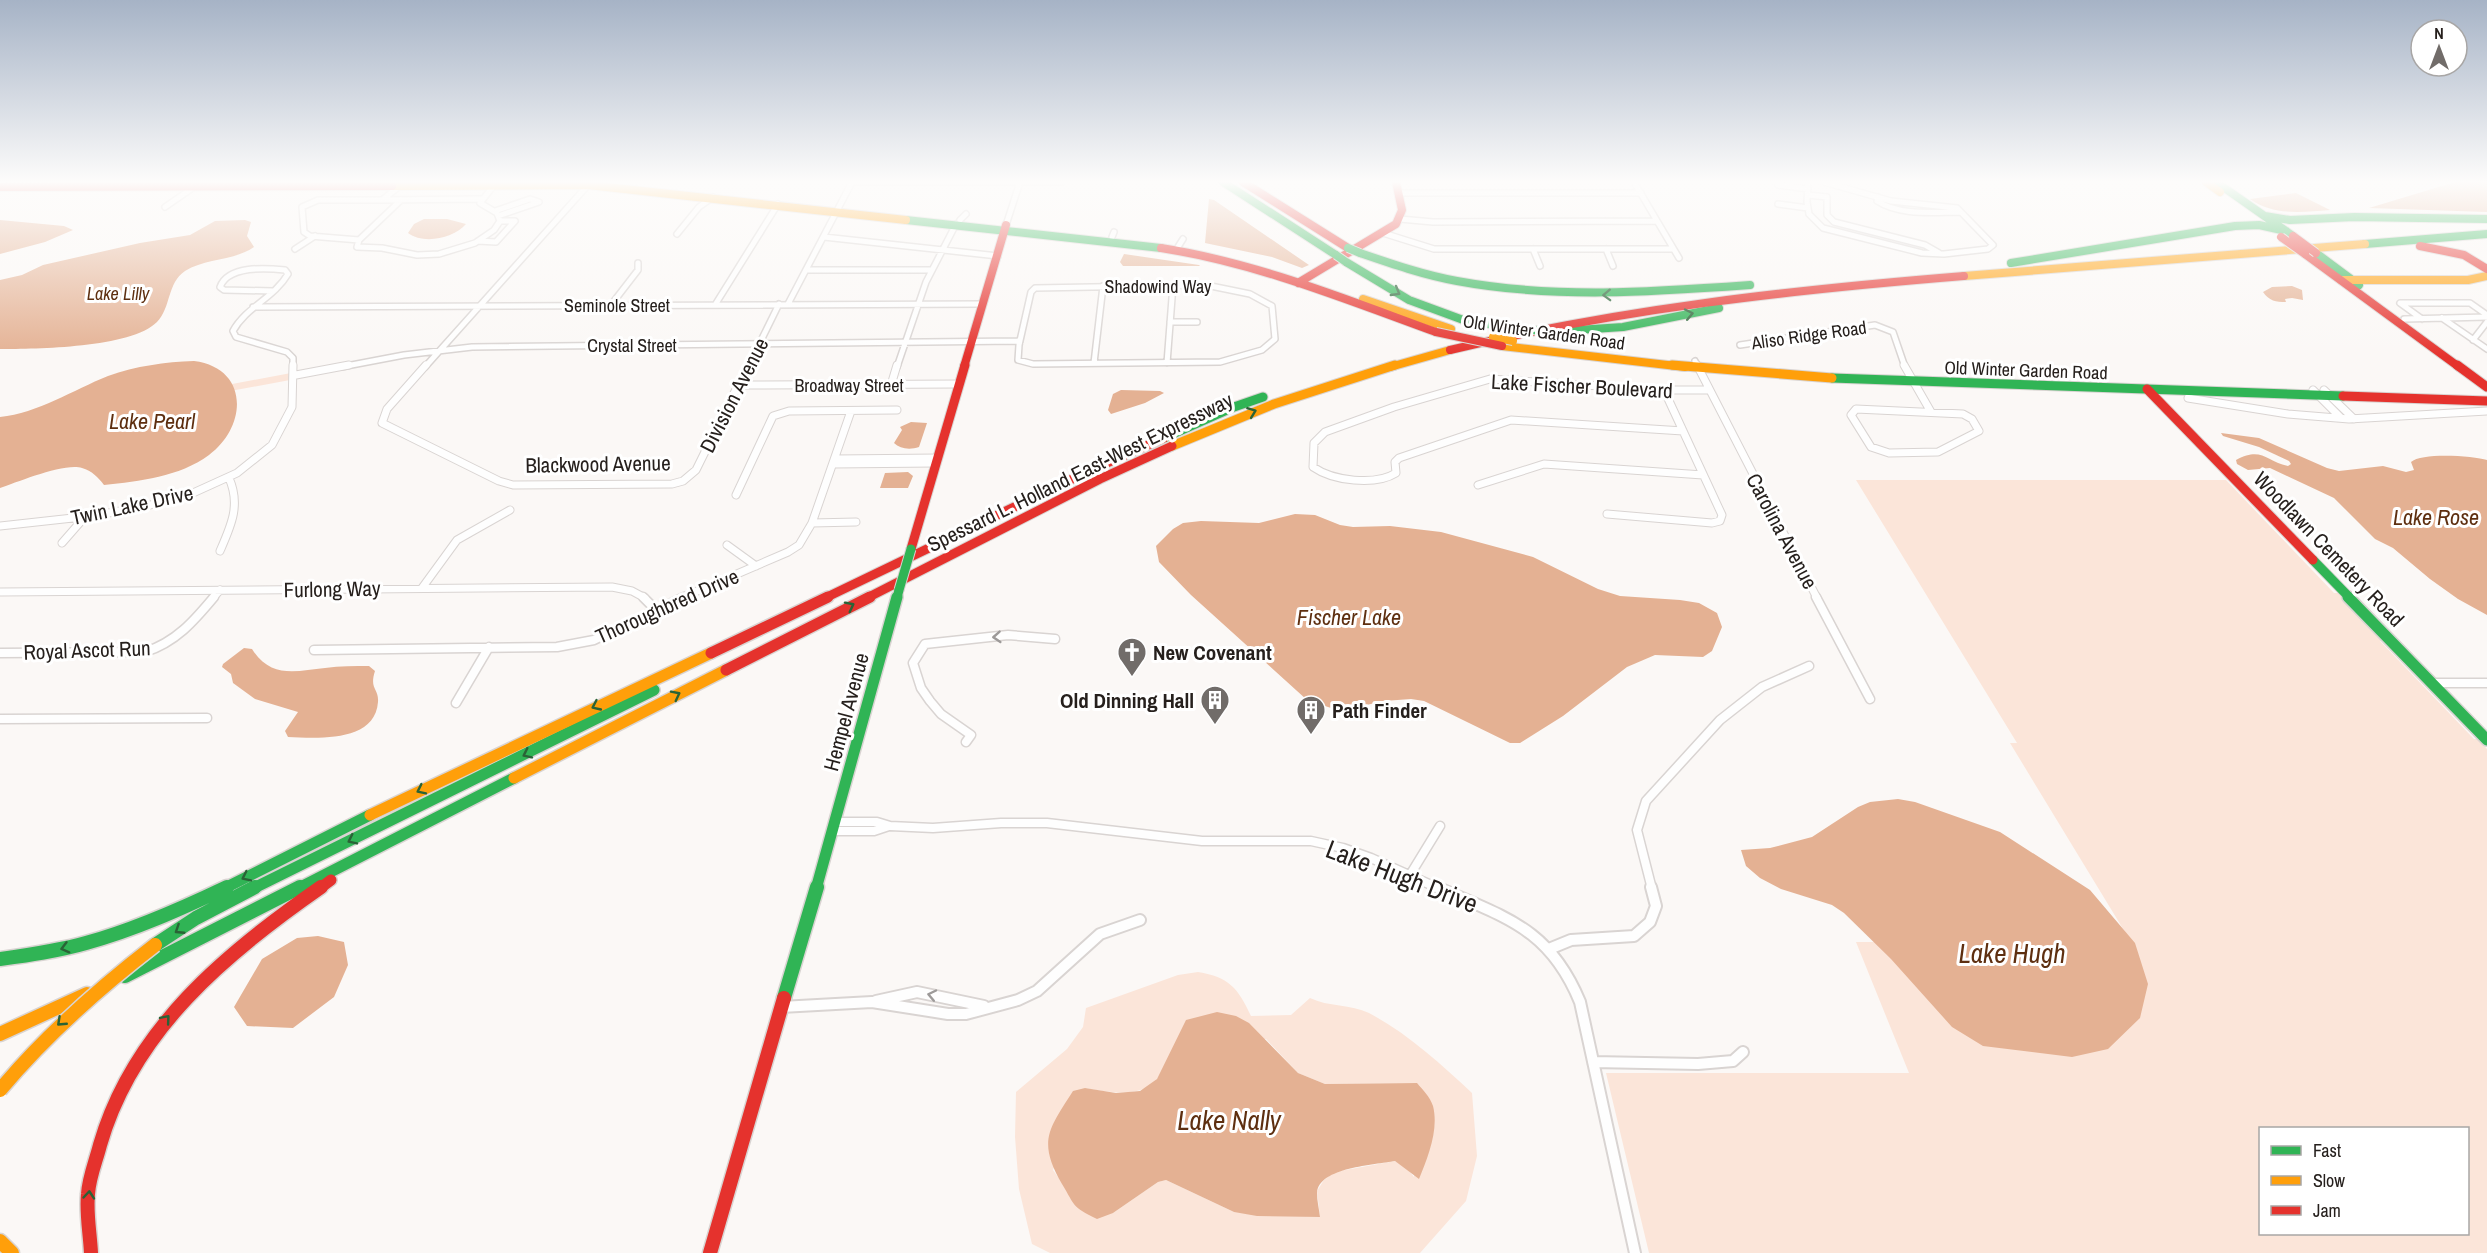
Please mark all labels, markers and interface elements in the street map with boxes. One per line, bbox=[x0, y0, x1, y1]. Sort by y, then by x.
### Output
north arrow bbox=[2409, 18, 2469, 78]
text: N bbox=[2434, 22, 2444, 44]
street label: Shadowind Way bbox=[1105, 274, 1212, 299]
water label: Lake Lilly bbox=[87, 281, 151, 306]
one-way arrow bbox=[1390, 285, 1400, 296]
one-way arrow bbox=[1602, 288, 1611, 301]
street label: Seminole Street bbox=[564, 293, 670, 318]
street label: Old Winter Garden Road bbox=[1461, 308, 1627, 356]
one-way arrow bbox=[1683, 308, 1693, 321]
street label: Aliso Ridge Road bbox=[1749, 315, 1868, 356]
street label: Crystal Street bbox=[587, 333, 677, 358]
street label: Division Avenue bbox=[693, 333, 775, 457]
street label: Old Winter Garden Road bbox=[1944, 355, 2108, 385]
street label: Lake Fischer Boulevard bbox=[1490, 367, 1674, 405]
street label: Broadway Street bbox=[794, 373, 904, 398]
street label: Spessard L. Holland East-West Expressway bbox=[922, 385, 1238, 559]
water label: Lake Pearl bbox=[109, 406, 196, 436]
one-way arrow bbox=[1246, 407, 1257, 419]
street label: Blackwood Avenue bbox=[525, 448, 671, 480]
street label: Woodlawn Cemetery Road bbox=[2247, 465, 2411, 633]
street label: Carolina Avenue bbox=[1739, 468, 1825, 594]
street label: Twin Lake Drive bbox=[68, 478, 196, 532]
water label: Lake Rose bbox=[2393, 502, 2479, 532]
street label: Thoroughbred Drive bbox=[591, 561, 743, 651]
street label: Furlong Way bbox=[283, 574, 381, 604]
one-way arrow bbox=[843, 602, 854, 614]
water label: Fischer Lake bbox=[1297, 602, 1401, 632]
one-way arrow bbox=[993, 630, 1002, 643]
street label: Royal Ascot Run bbox=[23, 633, 151, 667]
church icon: New Covenant bbox=[1116, 636, 1148, 678]
place label: New Covenant bbox=[1153, 638, 1272, 667]
street label: Hempel Avenue bbox=[816, 650, 876, 774]
building icon: Old Dinning Hall bbox=[1199, 684, 1231, 726]
place label: Old Dinning Hall bbox=[1060, 686, 1194, 715]
one-way arrow bbox=[670, 691, 680, 702]
building icon: Path Finder bbox=[1295, 694, 1327, 736]
place label: Path Finder bbox=[1332, 696, 1427, 725]
one-way arrow bbox=[592, 699, 603, 711]
one-way arrow bbox=[522, 747, 533, 759]
one-way arrow bbox=[416, 783, 427, 795]
street label: Lake Hugh Drive bbox=[1321, 831, 1483, 921]
one-way arrow bbox=[347, 833, 358, 844]
one-way arrow bbox=[241, 870, 252, 882]
one-way arrow bbox=[174, 922, 185, 933]
water label: Lake Hugh bbox=[1958, 935, 2066, 971]
one-way arrow bbox=[60, 940, 70, 953]
one-way arrow bbox=[927, 989, 937, 1002]
one-way arrow bbox=[58, 1015, 69, 1026]
one-way arrow bbox=[159, 1015, 170, 1026]
water label: Lake Nally bbox=[1177, 1102, 1283, 1138]
legend bbox=[2259, 1127, 2469, 1235]
text: Fast bbox=[2313, 1138, 2341, 1163]
text: Slow bbox=[2313, 1168, 2345, 1193]
one-way arrow bbox=[82, 1190, 95, 1199]
text: Jam bbox=[2313, 1198, 2341, 1223]

